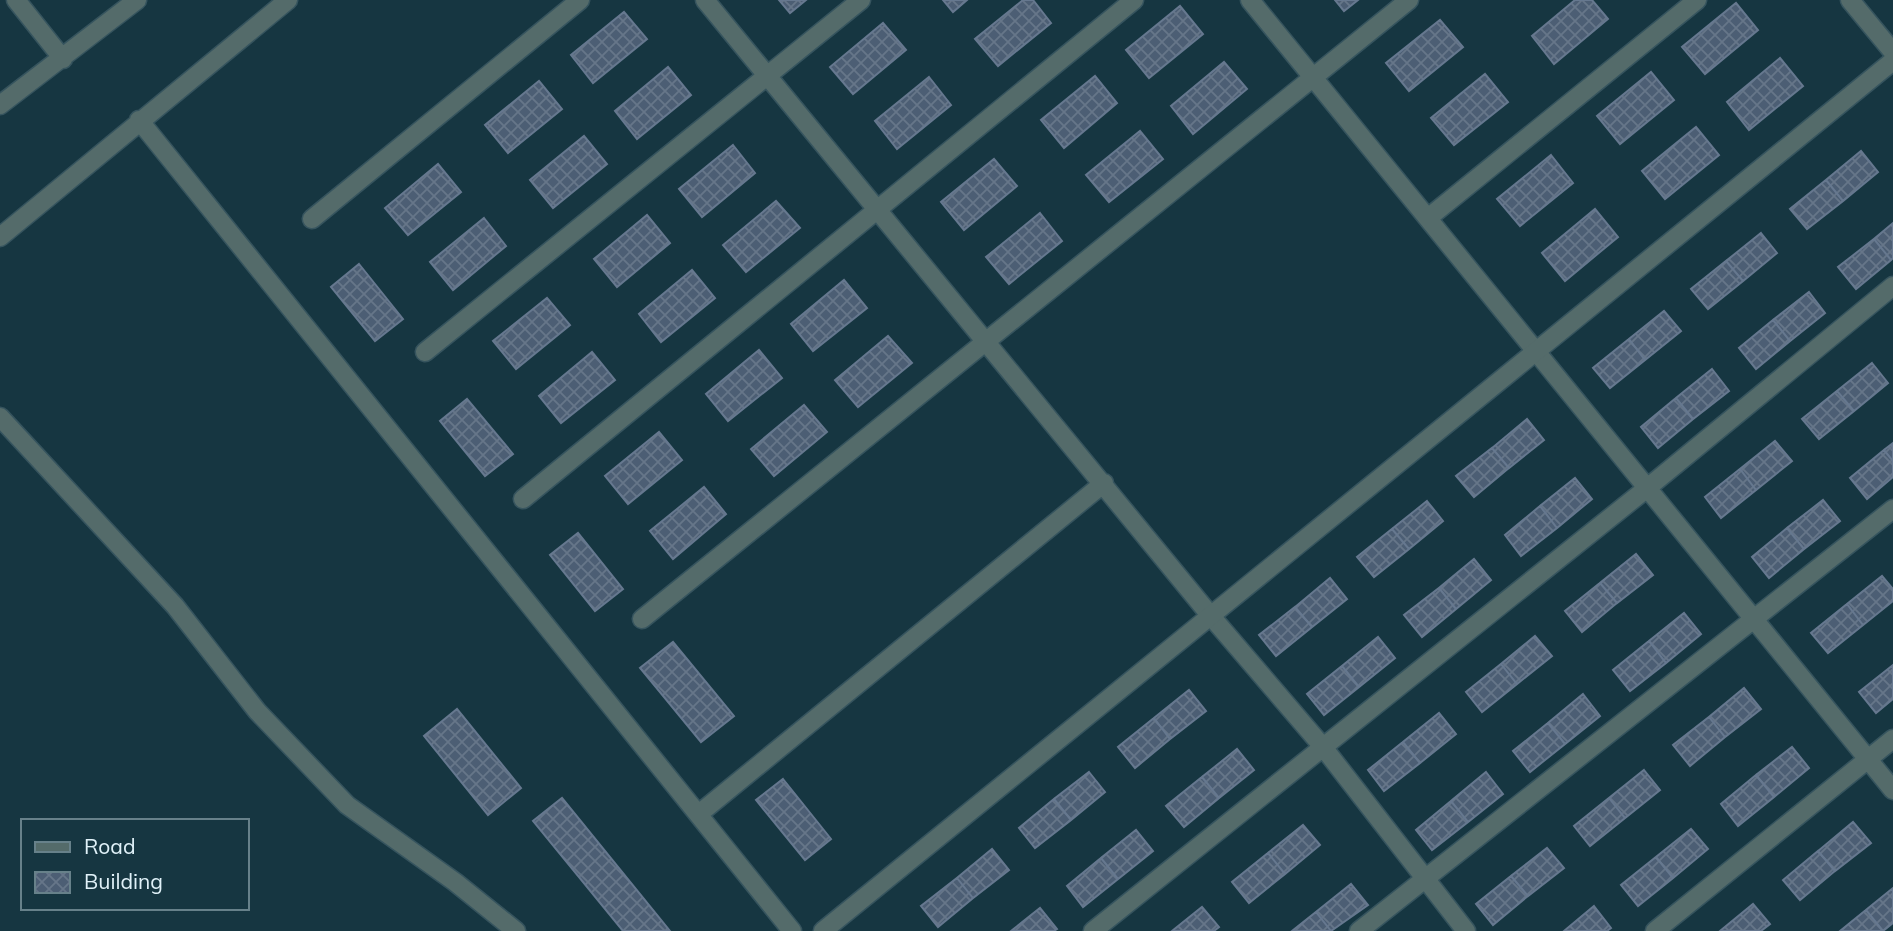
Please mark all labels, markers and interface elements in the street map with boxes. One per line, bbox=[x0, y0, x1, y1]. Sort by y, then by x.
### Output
legend bbox=[21, 819, 248, 910]
text: Road bbox=[84, 833, 135, 859]
text: Building bbox=[84, 868, 163, 894]

